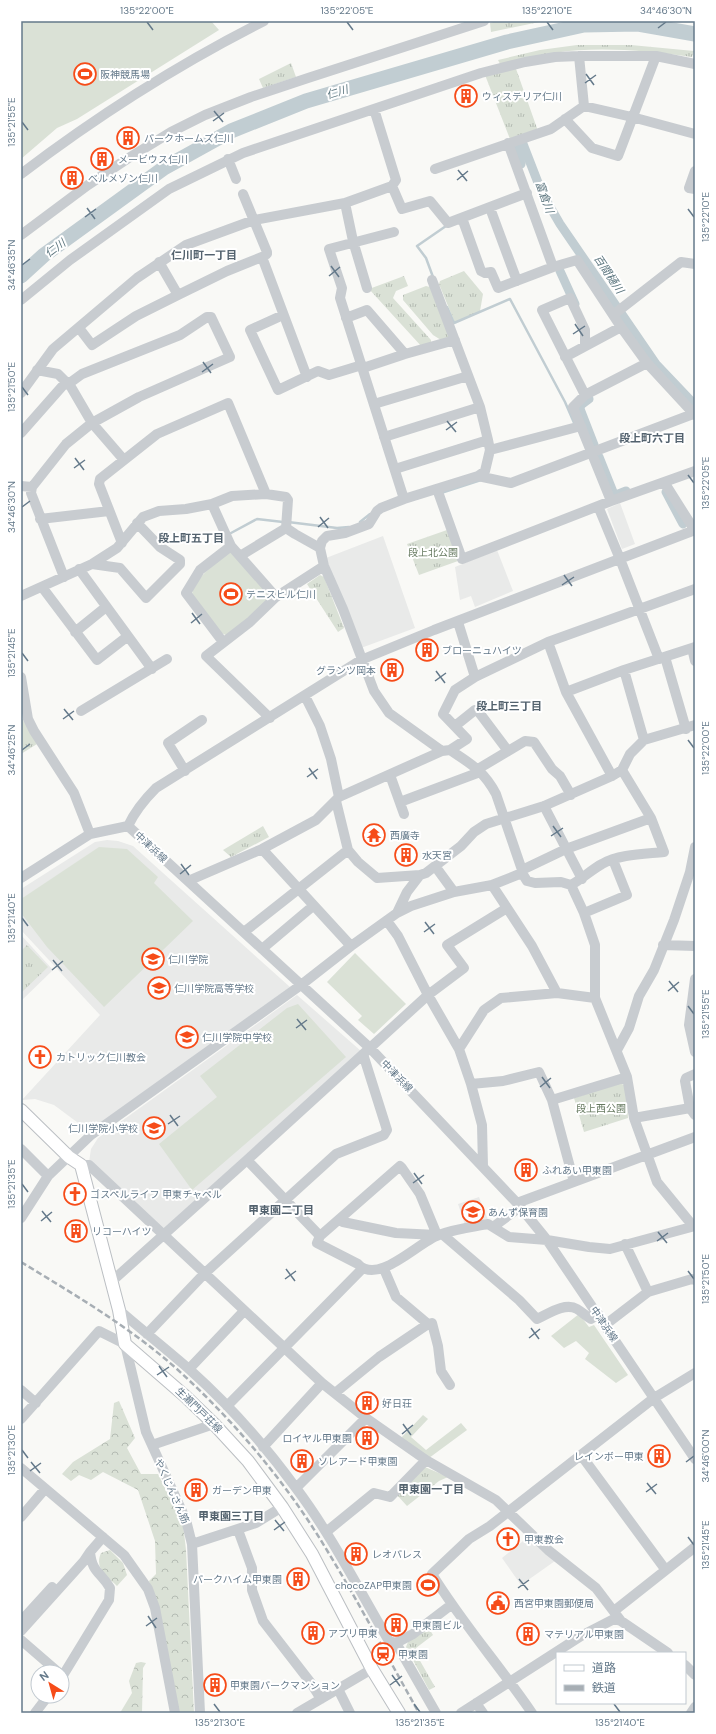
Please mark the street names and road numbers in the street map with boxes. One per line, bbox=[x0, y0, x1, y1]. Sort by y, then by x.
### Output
street label: 中津浜線 bbox=[132, 829, 170, 865]
street label: 中津浜線 bbox=[378, 1057, 416, 1095]
street label: 中津浜線 bbox=[587, 1304, 621, 1344]
street label: 生瀬門戸荘線 bbox=[173, 1384, 225, 1436]
street label: やくじんさん筋 bbox=[152, 1456, 192, 1526]

